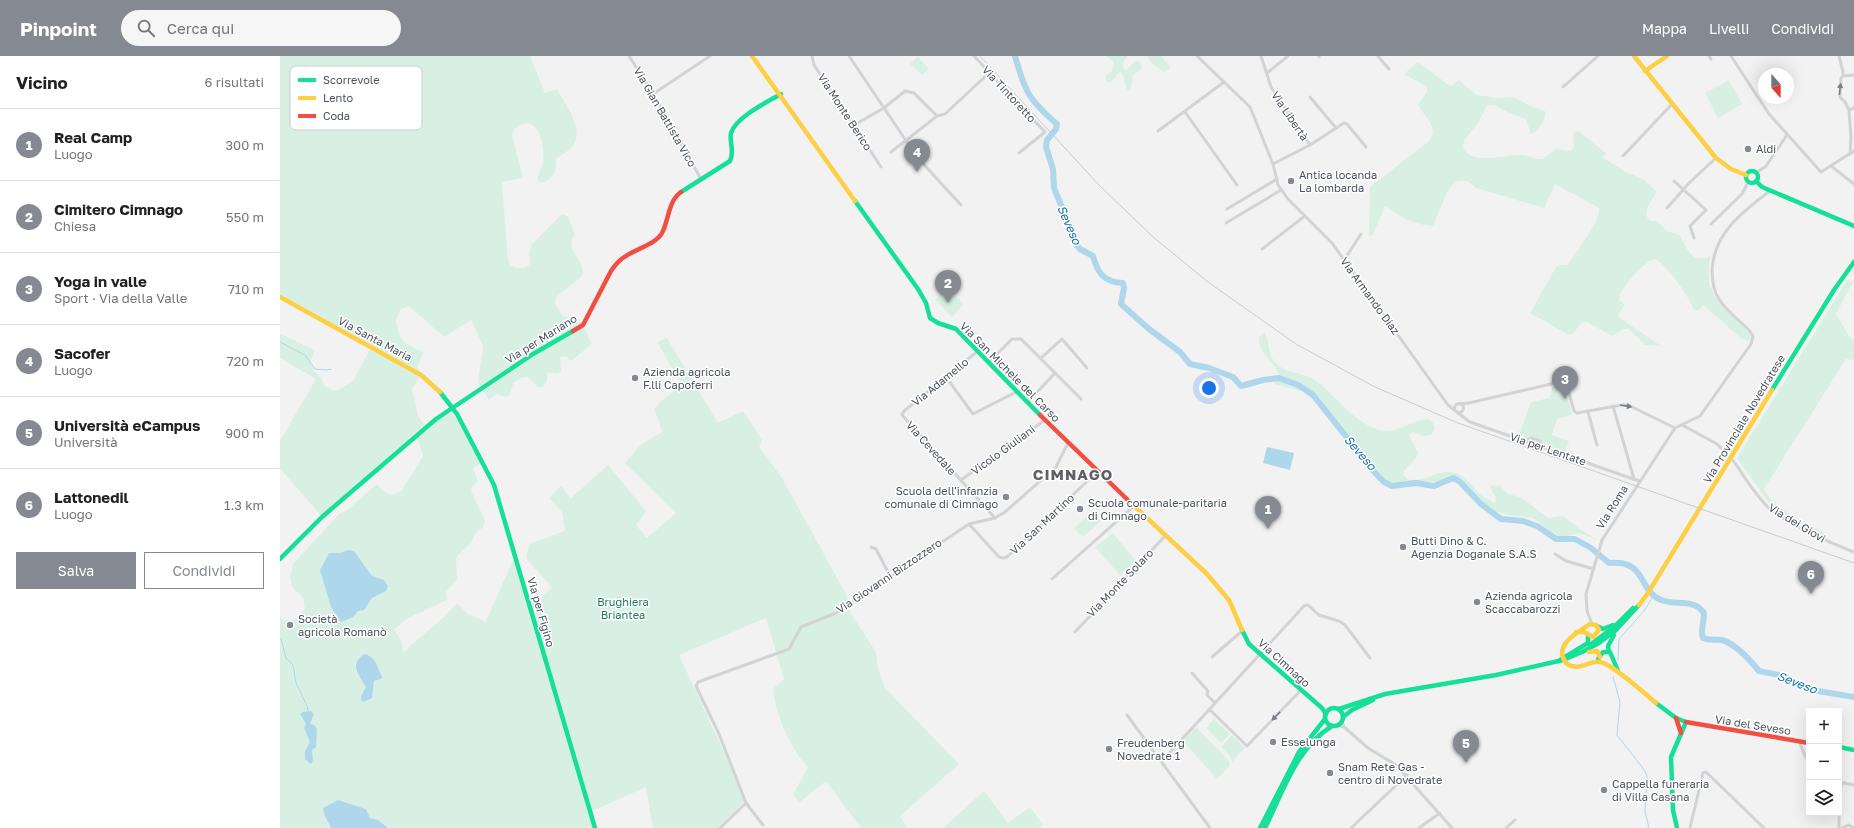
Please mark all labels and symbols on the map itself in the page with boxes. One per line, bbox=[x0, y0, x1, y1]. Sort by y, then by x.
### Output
street label: Via Tintoretto bbox=[980, 63, 1039, 125]
street label: Via Gian Battista Vico bbox=[632, 65, 699, 169]
legend bbox=[290, 66, 422, 130]
north arrow bbox=[1758, 68, 1794, 104]
street label: Via Monte Berico bbox=[816, 71, 875, 153]
text: Scorrevole bbox=[323, 73, 380, 86]
one-way arrow bbox=[1837, 83, 1843, 95]
street label: Via Libertà bbox=[1269, 89, 1312, 143]
text: Lento bbox=[323, 91, 354, 104]
text: Coda bbox=[323, 109, 350, 122]
pin: 4 bbox=[904, 139, 930, 172]
place label: Aldi bbox=[1756, 142, 1776, 155]
marker: Aldi bbox=[1743, 144, 1753, 154]
place label: Antica locanda La lombarda bbox=[1299, 168, 1377, 194]
marker: Antica locanda La lombarda bbox=[1286, 176, 1296, 186]
water label: Seveso bbox=[1054, 203, 1085, 247]
street label: Via Armando Diaz bbox=[1338, 255, 1403, 337]
pin: 2 bbox=[935, 270, 961, 303]
street label: Via per Mariano bbox=[503, 311, 579, 366]
street label: Via Santa Maria bbox=[336, 314, 414, 363]
street label: Via San Michele del Carso bbox=[958, 319, 1063, 425]
street label: Via Provinciale Novedratese bbox=[1700, 352, 1787, 485]
street label: Via Adamello bbox=[909, 355, 971, 408]
place label: Azienda agricola F.lli Capoferri bbox=[643, 365, 730, 391]
pin: 3 bbox=[1552, 366, 1578, 399]
marker: Azienda agricola F.lli Capoferri bbox=[630, 373, 640, 383]
your location bbox=[1199, 378, 1219, 398]
one-way arrow bbox=[1619, 403, 1632, 409]
street label: Via Cevedale bbox=[904, 418, 959, 477]
street label: Vicolo Giuliani bbox=[968, 422, 1037, 477]
street label: Via per Lentate bbox=[1508, 429, 1588, 468]
water label: Seveso bbox=[1341, 432, 1380, 474]
district label: CIMNAGO bbox=[1033, 465, 1113, 483]
street label: Via Roma bbox=[1593, 482, 1630, 531]
place label: Scuola dell'infanzia comunale di Cimnago bbox=[885, 484, 998, 510]
street label: Via San Martino bbox=[1007, 490, 1077, 557]
marker: Scuola dell'infanzia comunale di Cimnago bbox=[1001, 492, 1011, 502]
place label: Scuola comunale-paritaria di Cimnago bbox=[1088, 496, 1227, 522]
pin: 1 bbox=[1255, 496, 1281, 529]
street label: Via dei Giovi bbox=[1766, 500, 1828, 545]
marker: Scuola comunale-paritaria di Cimnago bbox=[1075, 504, 1085, 514]
place label: Butti Dino & C. Agenzia Doganale S.A.S bbox=[1411, 534, 1537, 560]
street label: Via Giovanni Bizzozzero bbox=[834, 535, 944, 616]
marker: Butti Dino & C. Agenzia Doganale S.A.S bbox=[1398, 542, 1408, 552]
street label: Via Monte Solaro bbox=[1084, 546, 1156, 619]
pin: 6 bbox=[1798, 561, 1824, 594]
street label: Via per Figino bbox=[525, 575, 558, 649]
place label: Azienda agricola Scaccabarozzi bbox=[1485, 589, 1572, 615]
park label: Brughiera Briantea bbox=[597, 595, 649, 621]
marker: Azienda agricola Scaccabarozzi bbox=[1472, 597, 1482, 607]
place label: Società agricola Romanò bbox=[298, 612, 387, 638]
marker: Società agricola Romanò bbox=[285, 620, 295, 630]
street label: Via Cimnago bbox=[1256, 636, 1313, 690]
water label: Seveso bbox=[1775, 668, 1820, 697]
one-way arrow bbox=[1271, 711, 1281, 721]
street label: Via del Seveso bbox=[1714, 712, 1792, 737]
pin: 5 bbox=[1453, 730, 1479, 763]
place label: Esselunga bbox=[1281, 735, 1336, 748]
place label: Freudenberg Novedrate 1 bbox=[1117, 736, 1185, 762]
marker: Esselunga bbox=[1268, 737, 1278, 747]
marker: Freudenberg Novedrate 1 bbox=[1104, 744, 1114, 754]
place label: Snam Rete Gas - centro di Novedrate bbox=[1338, 760, 1442, 786]
marker: Snam Rete Gas - centro di Novedrate bbox=[1325, 768, 1335, 778]
place label: Cappella funeraria di Villa Casana bbox=[1612, 777, 1709, 803]
marker: Cappella funeraria di Villa Casana bbox=[1599, 785, 1609, 795]

